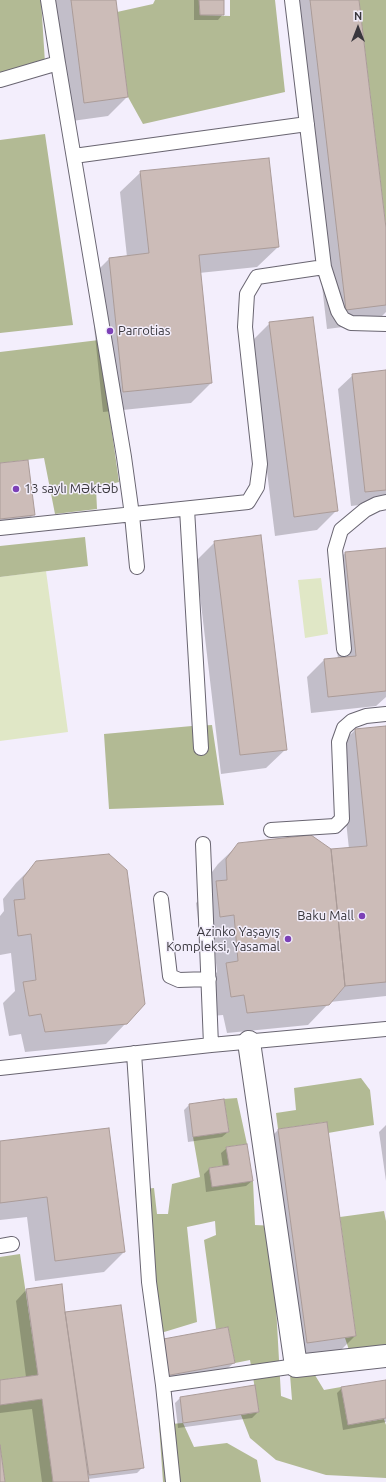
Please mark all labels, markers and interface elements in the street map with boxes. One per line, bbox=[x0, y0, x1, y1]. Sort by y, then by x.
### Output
north arrow bbox=[338, 8, 378, 48]
text: N bbox=[354, 10, 362, 22]
place label: Parrotias bbox=[118, 323, 170, 339]
marker: Parrotias bbox=[105, 326, 115, 336]
place label: 13 saylı Məktəb bbox=[24, 481, 118, 497]
marker: 13 saylı Məktəb bbox=[11, 484, 21, 494]
place label: Baku Mall bbox=[297, 908, 354, 924]
marker: Baku Mall bbox=[357, 911, 367, 921]
place label: Azinko Yaşayış Kompleksi, Yasamal bbox=[166, 924, 280, 955]
marker: Azinko Yaşayış Kompleksi, Yasamal bbox=[283, 934, 293, 944]

